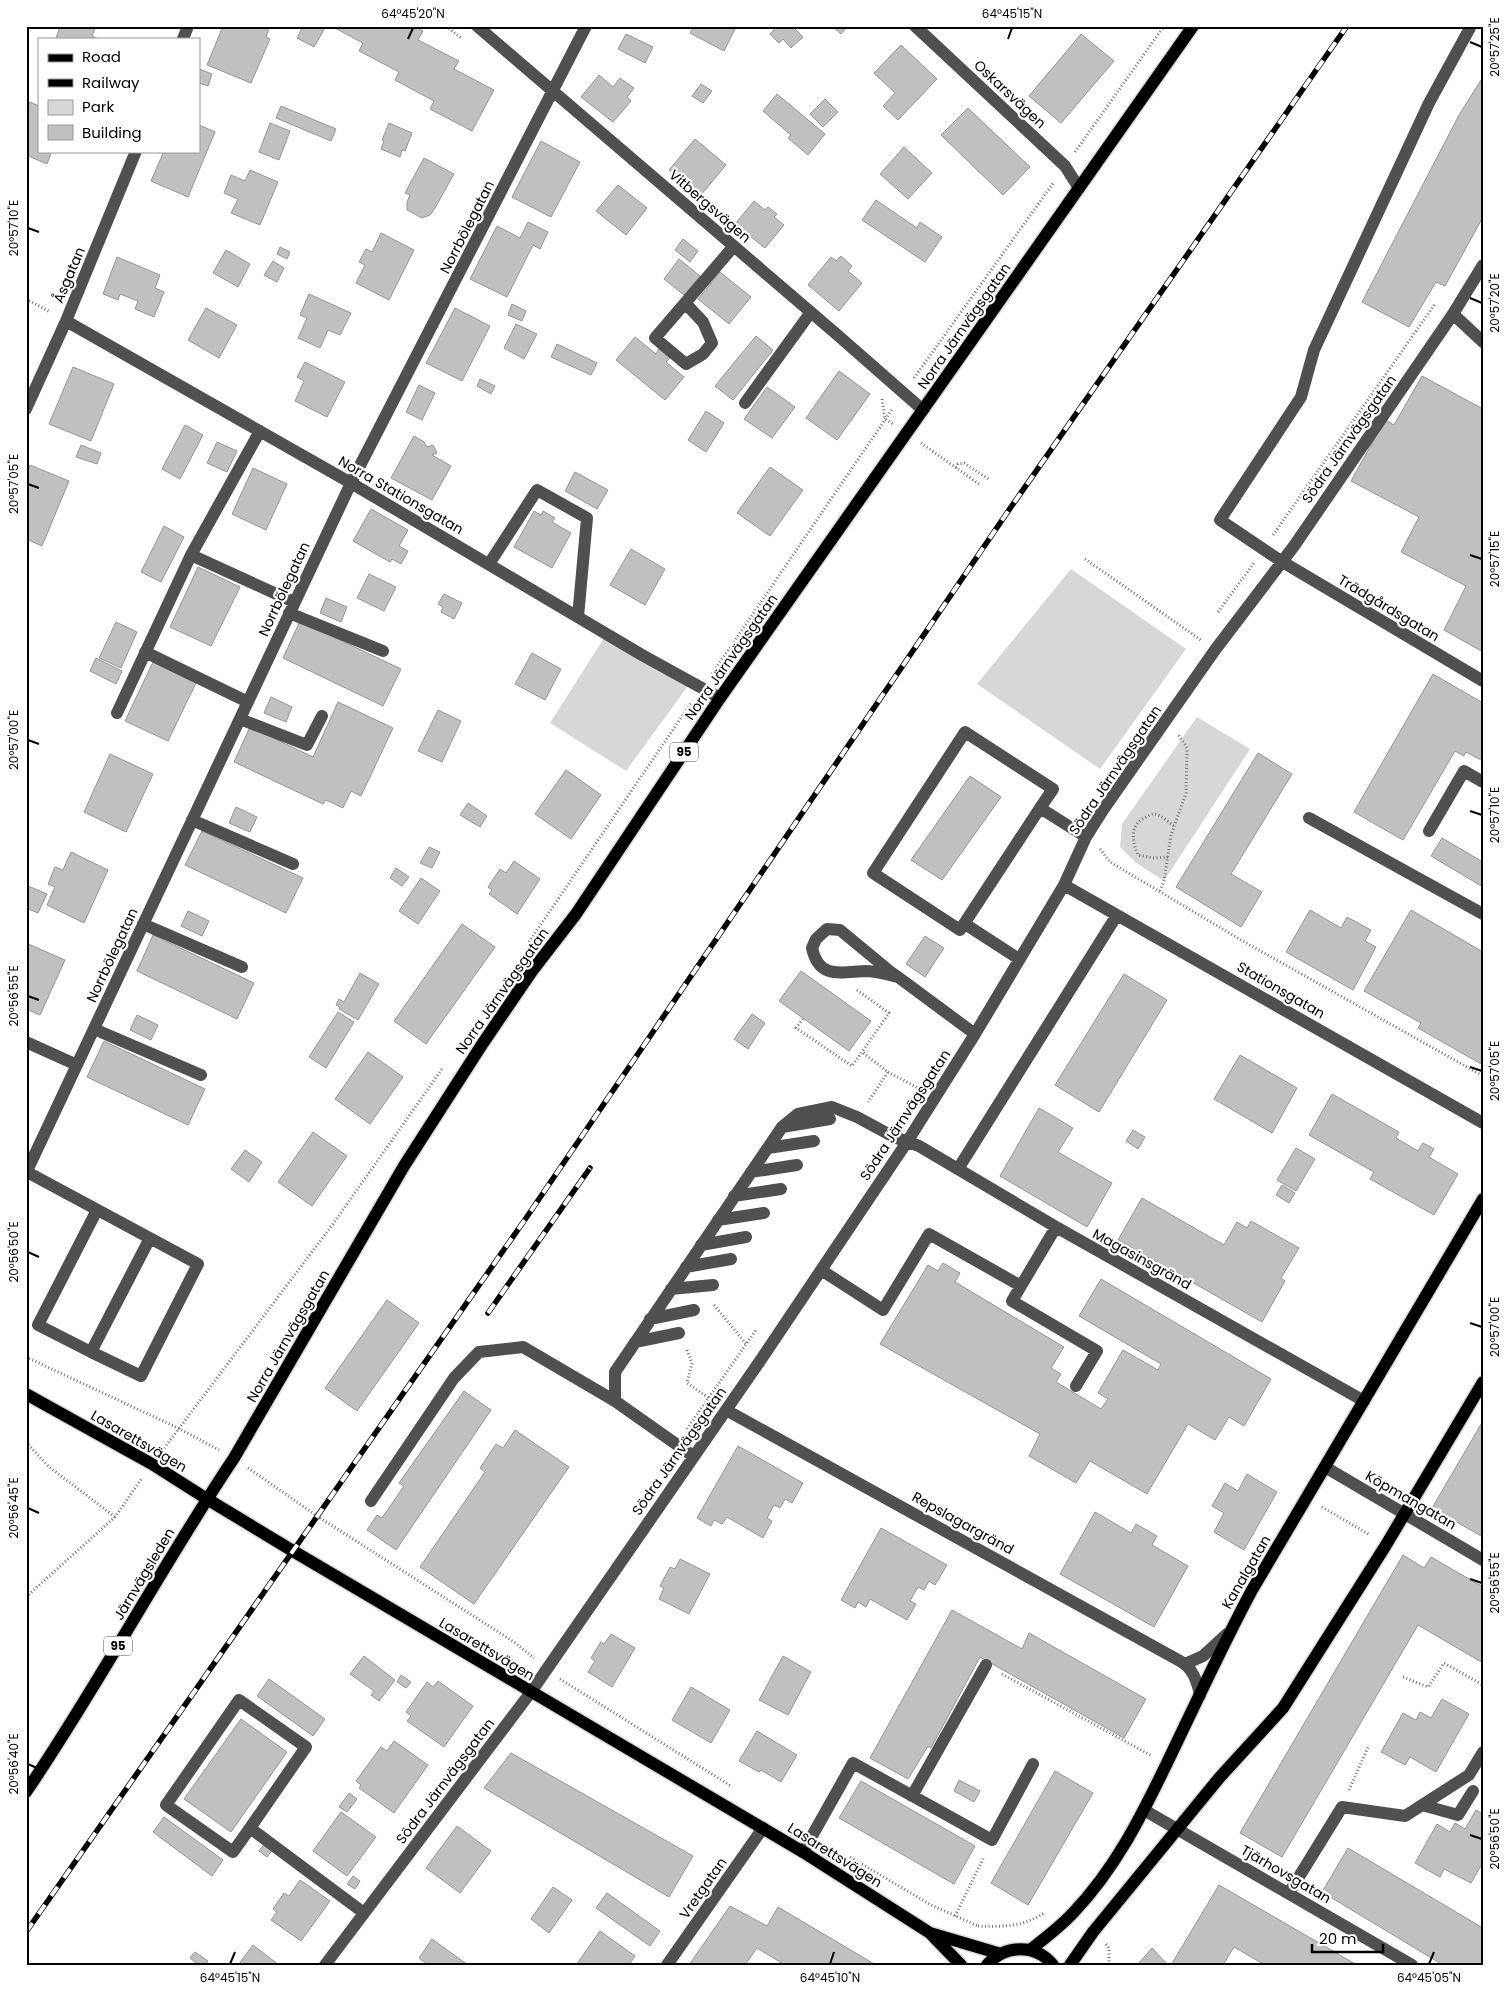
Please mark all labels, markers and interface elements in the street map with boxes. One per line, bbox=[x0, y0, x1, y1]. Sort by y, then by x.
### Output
text: 64°45'20"N bbox=[381, 5, 445, 22]
text: 64°45'15"N bbox=[982, 5, 1042, 22]
text: 20°57'25"E bbox=[1486, 17, 1503, 77]
legend bbox=[38, 38, 200, 152]
text: Road bbox=[82, 46, 121, 67]
street label: Oskarsvägen bbox=[970, 55, 1050, 133]
text: Railway bbox=[82, 72, 140, 93]
text: Park bbox=[82, 96, 114, 117]
text: Building bbox=[82, 122, 142, 143]
street label: Vitbergsvägen bbox=[665, 165, 755, 247]
street label: Norrbölegatan bbox=[435, 177, 499, 277]
text: 20°57'10"E bbox=[5, 200, 22, 256]
street label: Åsgatan bbox=[48, 244, 90, 306]
street label: Norra Järnvägsgatan bbox=[913, 259, 1015, 393]
text: 20°57'20"E bbox=[1486, 273, 1503, 333]
street label: Södra Järnvägsgatan bbox=[1297, 371, 1401, 507]
street label: Norra Stationsgatan bbox=[335, 451, 467, 539]
text: 20°57'05"E bbox=[5, 454, 22, 514]
text: 20°57'15"E bbox=[1486, 531, 1503, 587]
street label: Norrbölegatan bbox=[253, 538, 315, 640]
street label: Trädgårdsgatan bbox=[1335, 570, 1443, 646]
street label: Norra Järnvägsgatan bbox=[680, 590, 782, 724]
street label: Södra Järnvägsgatan bbox=[1064, 701, 1166, 839]
text: 20°57'00"E bbox=[5, 710, 22, 770]
road number: 95 bbox=[670, 742, 698, 762]
text: 20°57'10"E bbox=[1486, 787, 1503, 843]
street label: Norrbölegatan bbox=[81, 904, 143, 1006]
street label: Norra Järnvägsgatan bbox=[451, 924, 553, 1058]
street label: Stationsgatan bbox=[1233, 957, 1329, 1023]
text: 20°56'55"E bbox=[5, 965, 22, 1027]
text: 20°57'05"E bbox=[1486, 1041, 1503, 1101]
street label: Södra Järnvägsgatan bbox=[855, 1046, 955, 1184]
text: 20°56'50"E bbox=[5, 1221, 22, 1283]
street label: Magasinsgränd bbox=[1089, 1224, 1195, 1294]
street label: Norra Järnvägsgatan bbox=[242, 1266, 334, 1406]
text: 20°57'00"E bbox=[1486, 1297, 1503, 1357]
street label: Södra Järnvägsgatan bbox=[627, 1383, 731, 1519]
street label: Lasarettsvägen bbox=[87, 1405, 191, 1477]
street label: Köpmangatan bbox=[1362, 1466, 1460, 1534]
text: 20°56'45"E bbox=[5, 1477, 22, 1539]
street label: Repslagargränd bbox=[908, 1487, 1018, 1559]
street label: Järnvägsleden bbox=[109, 1524, 179, 1624]
street label: Kanalgatan bbox=[1217, 1531, 1275, 1613]
text: 20°56'55"E bbox=[1486, 1552, 1503, 1614]
street label: Lasarettsvägen bbox=[436, 1613, 538, 1685]
road number: 95 bbox=[104, 1636, 132, 1655]
street label: Södra Järnvägsgatan bbox=[391, 1714, 499, 1848]
text: 20°56'40"E bbox=[5, 1733, 22, 1795]
text: 20°56'50"E bbox=[1486, 1808, 1503, 1870]
street label: Lasarettsvägen bbox=[784, 1818, 886, 1892]
street label: Tjärhovsgatan bbox=[1237, 1840, 1335, 1908]
street label: Vretgatan bbox=[674, 1853, 732, 1923]
scale bar bbox=[1312, 1921, 1383, 1953]
text: 20 m bbox=[1319, 1928, 1357, 1949]
text: 64°45'15"N bbox=[200, 1969, 260, 1986]
text: 64°45'10"N bbox=[800, 1969, 860, 1986]
text: 64°45'05"N bbox=[1397, 1969, 1461, 1986]

